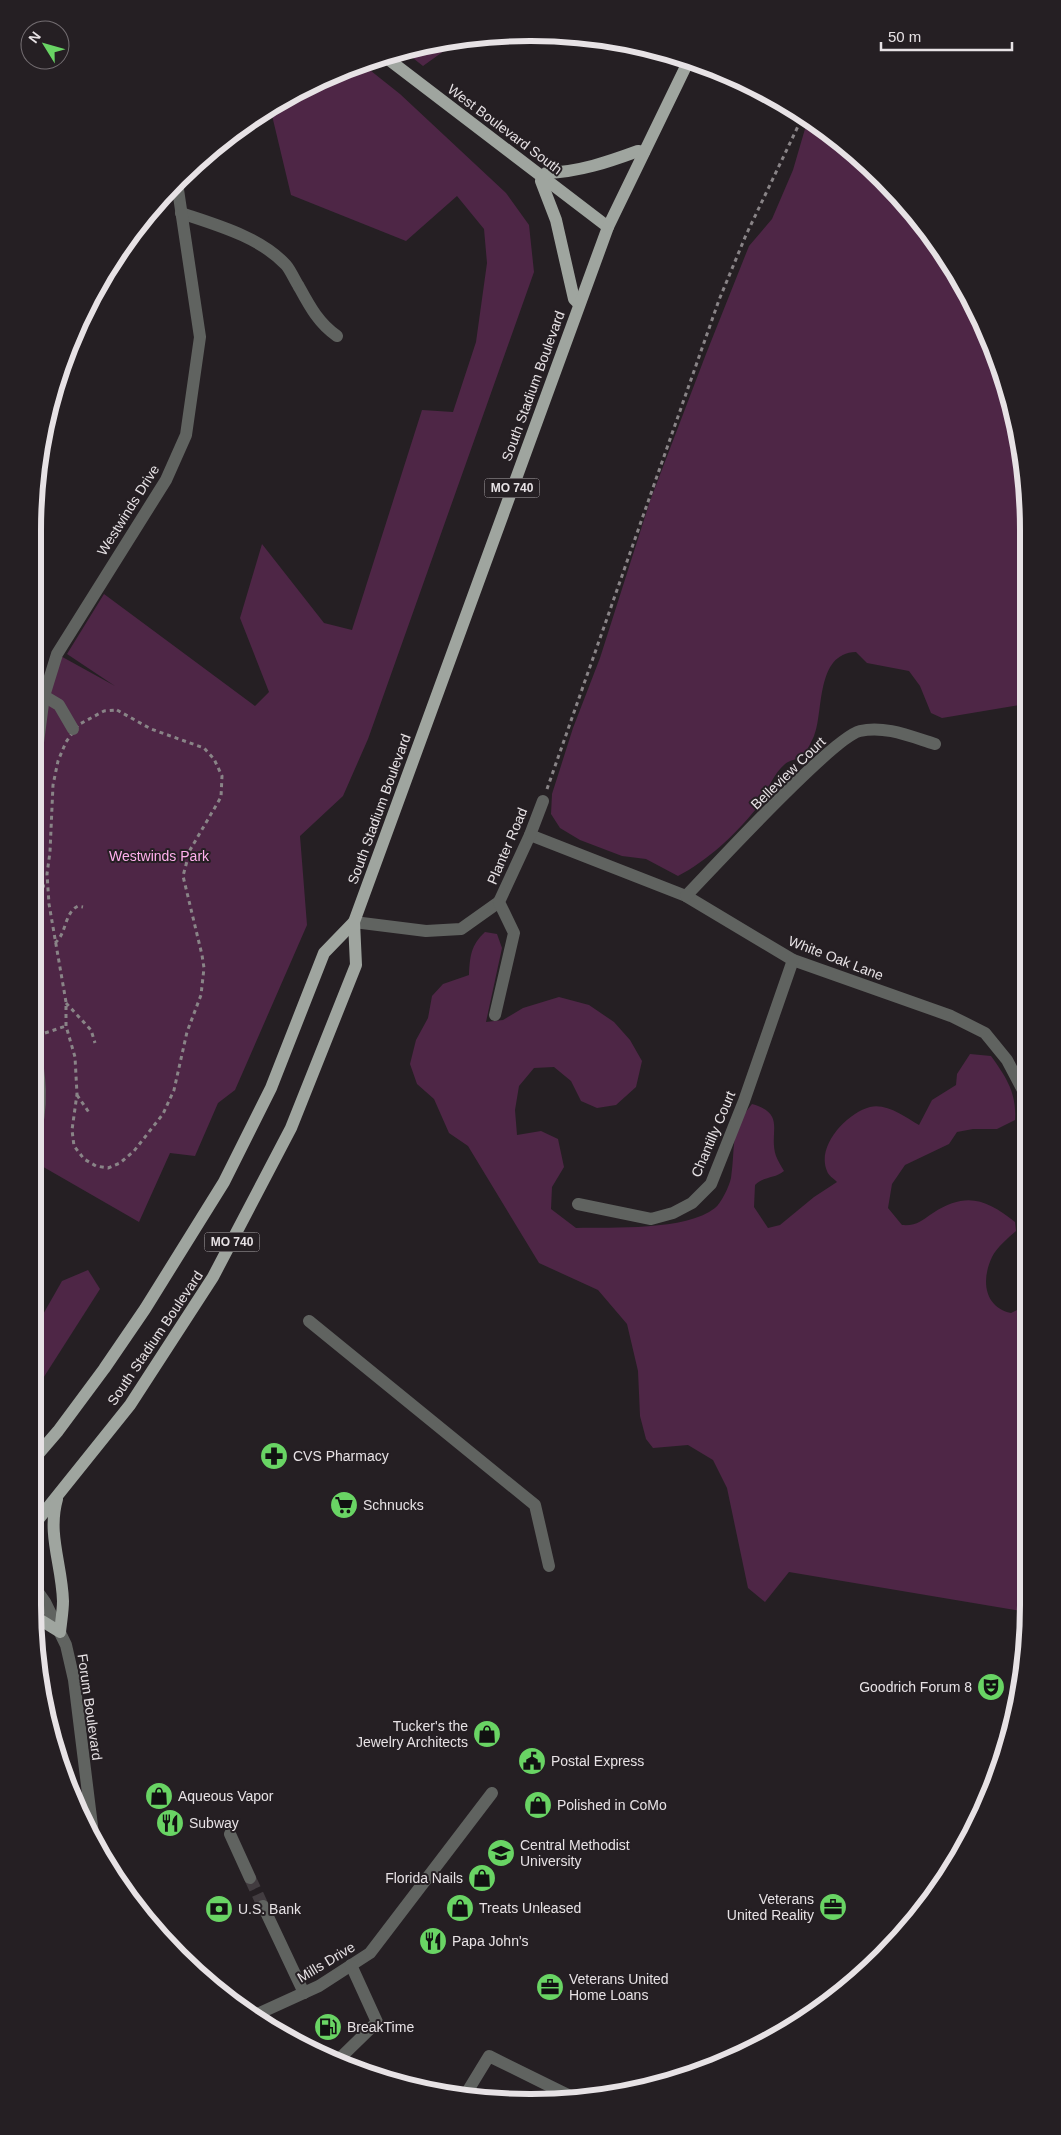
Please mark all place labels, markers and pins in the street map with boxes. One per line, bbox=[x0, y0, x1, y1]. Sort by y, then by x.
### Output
pharmacy icon: CVS Pharmacy bbox=[259, 1441, 289, 1471]
place label: CVS Pharmacy bbox=[293, 1448, 389, 1464]
supermarket icon: Schnucks bbox=[329, 1490, 359, 1520]
place label: Schnucks bbox=[363, 1497, 424, 1513]
theatre icon: Goodrich Forum 8 bbox=[976, 1672, 1006, 1702]
place label: Goodrich Forum 8 bbox=[859, 1679, 972, 1695]
place label: Tucker's the Jewelry Architects bbox=[356, 1718, 468, 1750]
shop icon: Tucker's the Jewelry Architects bbox=[472, 1719, 502, 1749]
public building icon: Postal Express bbox=[517, 1746, 547, 1776]
place label: Postal Express bbox=[551, 1753, 644, 1769]
shop icon: Aqueous Vapor bbox=[144, 1781, 174, 1811]
place label: Aqueous Vapor bbox=[178, 1788, 274, 1804]
shop icon: Polished in CoMo bbox=[523, 1790, 553, 1820]
place label: Polished in CoMo bbox=[557, 1797, 667, 1813]
restaurant icon: Subway bbox=[155, 1808, 185, 1838]
place label: Subway bbox=[189, 1815, 239, 1831]
place label: Central Methodist University bbox=[520, 1837, 630, 1869]
school or university icon: Central Methodist University bbox=[486, 1838, 516, 1868]
shop icon: Florida Nails bbox=[467, 1863, 497, 1893]
place label: Florida Nails bbox=[385, 1870, 463, 1886]
place label: Veterans United Reality bbox=[727, 1891, 814, 1923]
office icon: Veterans United Reality bbox=[818, 1892, 848, 1922]
shop icon: Treats Unleased bbox=[445, 1893, 475, 1923]
bank icon: U.S. Bank bbox=[204, 1894, 234, 1924]
place label: Treats Unleased bbox=[479, 1900, 581, 1916]
place label: U.S. Bank bbox=[238, 1901, 302, 1917]
restaurant icon: Papa John's bbox=[418, 1926, 448, 1956]
place label: Papa John's bbox=[452, 1933, 529, 1949]
place label: Veterans United Home Loans bbox=[569, 1971, 669, 2003]
office icon: Veterans United Home Loans bbox=[535, 1972, 565, 2002]
fuel station icon: BreakTime bbox=[313, 2012, 343, 2042]
place label: BreakTime bbox=[347, 2019, 414, 2035]

